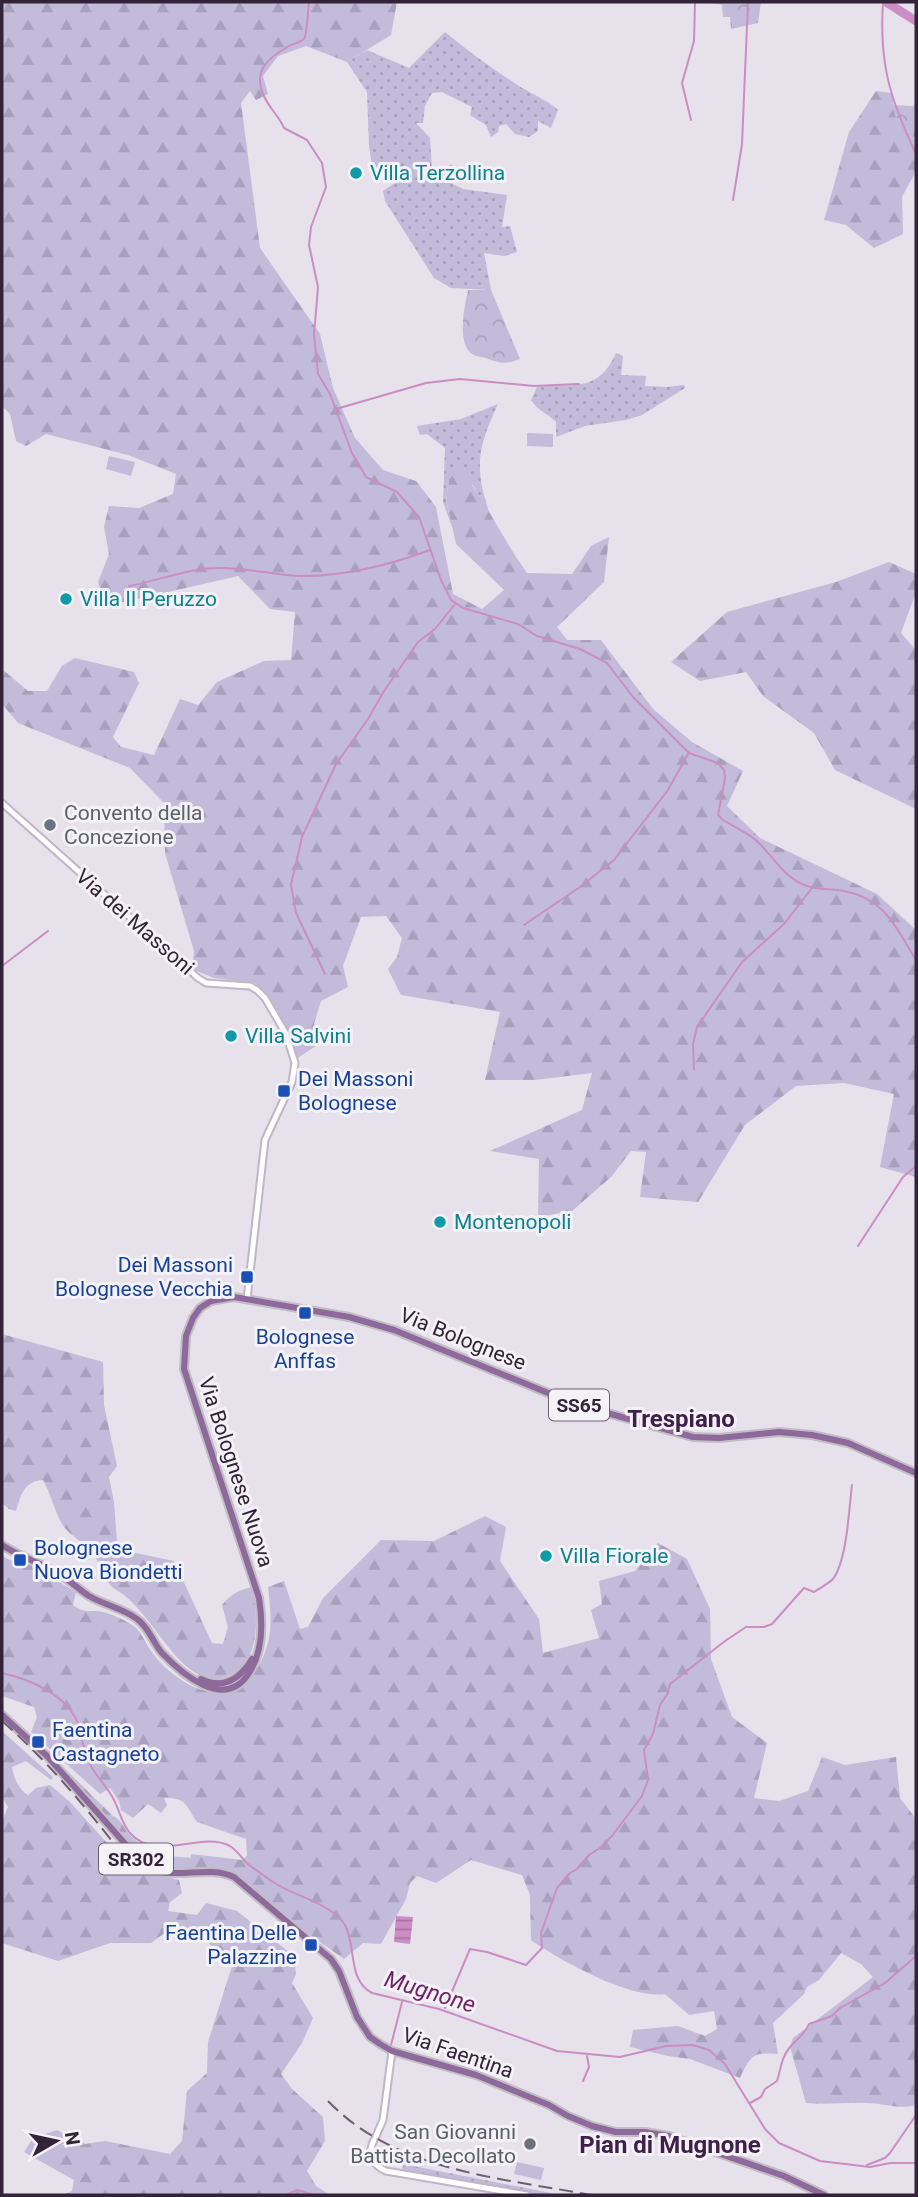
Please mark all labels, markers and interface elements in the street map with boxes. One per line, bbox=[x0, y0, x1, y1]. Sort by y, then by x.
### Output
place label: Villa Terzollina bbox=[370, 161, 505, 185]
marker: Villa Terzollina bbox=[348, 165, 364, 181]
place label: Villa Il Peruzzo bbox=[80, 587, 217, 611]
marker: Villa Il Peruzzo bbox=[58, 591, 74, 607]
place label: Convento della Concezione bbox=[64, 801, 202, 849]
marker: Convento della Concezione bbox=[42, 817, 58, 833]
street label: Via dei Massoni bbox=[71, 864, 199, 980]
place label: Villa Salvini bbox=[245, 1024, 351, 1048]
marker: Villa Salvini bbox=[223, 1028, 239, 1044]
place label: Dei Massoni Bolognese bbox=[298, 1067, 413, 1115]
marker: Dei Massoni Bolognese bbox=[276, 1083, 292, 1099]
place label: Montenopoli bbox=[454, 1210, 571, 1234]
marker: Montenopoli bbox=[432, 1214, 448, 1230]
place label: Dei Massoni Bolognese Vecchia bbox=[55, 1253, 233, 1301]
marker: Dei Massoni Bolognese Vecchia bbox=[239, 1269, 255, 1285]
street label: Via Bolognese bbox=[396, 1303, 530, 1375]
marker: Bolognese Anffas bbox=[297, 1305, 313, 1321]
place label: Bolognese Anffas bbox=[256, 1325, 354, 1373]
street label: Via Bolognese Nuova bbox=[194, 1374, 278, 1570]
road number: SS65 bbox=[549, 1390, 609, 1420]
district label: Trespiano bbox=[627, 1405, 735, 1433]
place label: Bolognese Nuova Biondetti bbox=[34, 1536, 183, 1584]
place label: Villa Fiorale bbox=[560, 1544, 668, 1568]
marker: Villa Fiorale bbox=[538, 1548, 554, 1564]
marker: Bolognese Nuova Biondetti bbox=[12, 1552, 28, 1568]
place label: Faentina Castagneto bbox=[52, 1718, 159, 1766]
marker: Faentina Castagneto bbox=[30, 1734, 46, 1750]
road number: SR302 bbox=[99, 1843, 173, 1874]
place label: Faentina Delle Palazzine bbox=[165, 1921, 297, 1969]
marker: Faentina Delle Palazzine bbox=[303, 1937, 319, 1953]
water label: Mugnone bbox=[381, 1965, 479, 2019]
street label: Via Faentina bbox=[399, 2023, 517, 2083]
north arrow bbox=[21, 2106, 91, 2176]
place label: San Giovanni Battista Decollato bbox=[350, 2120, 516, 2168]
text: N bbox=[60, 2130, 85, 2147]
district label: Pian di Mugnone bbox=[579, 2131, 761, 2159]
marker: San Giovanni Battista Decollato bbox=[522, 2136, 538, 2152]

